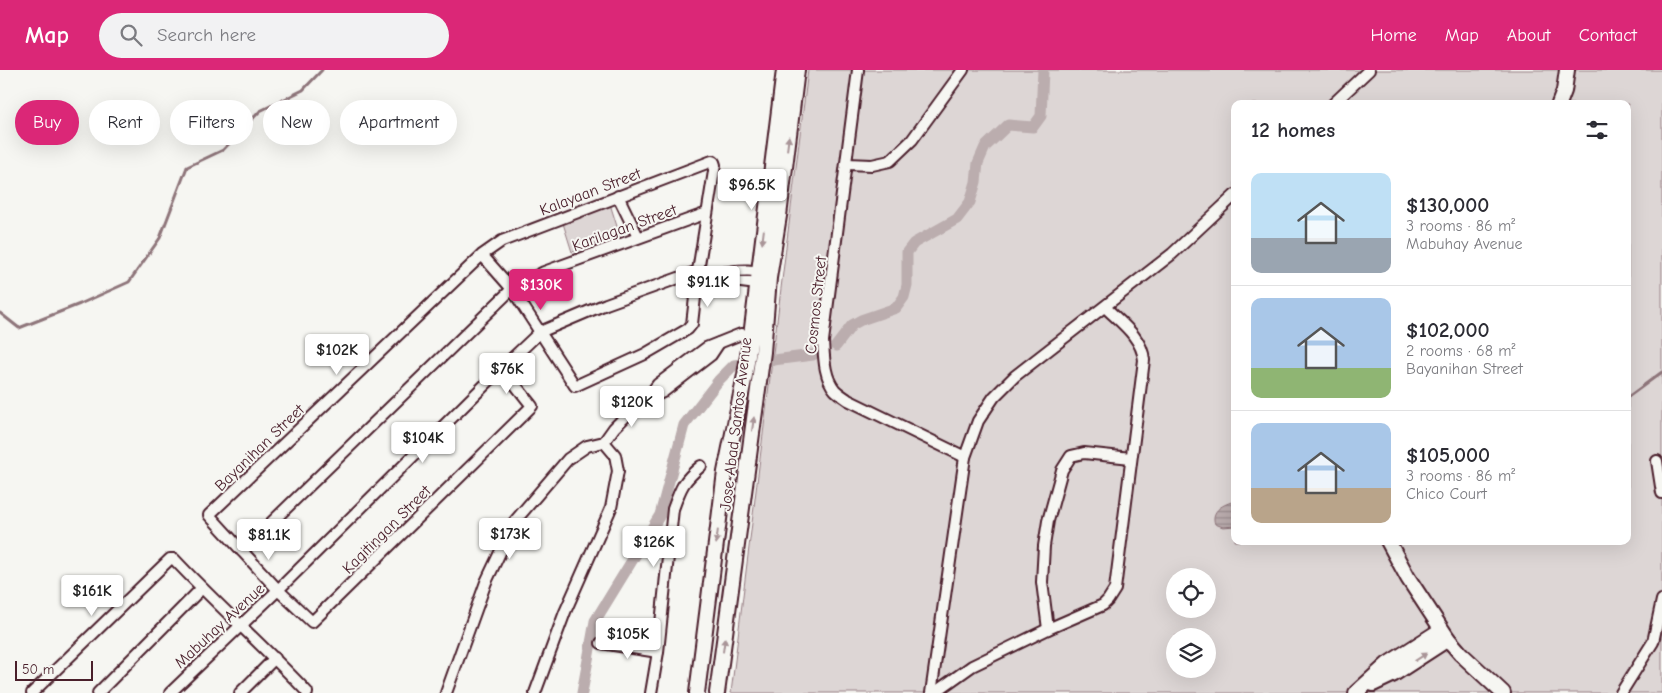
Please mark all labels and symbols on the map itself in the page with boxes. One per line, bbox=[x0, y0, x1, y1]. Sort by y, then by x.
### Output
one-way arrow bbox=[784, 135, 792, 151]
street label: Kalayaan Street bbox=[537, 164, 644, 219]
pin: $96.5K bbox=[711, 168, 793, 211]
street label: Karilagan Street bbox=[570, 201, 679, 255]
one-way arrow bbox=[759, 229, 767, 245]
street label: Cosmos Street bbox=[802, 255, 830, 355]
pin: $91.1K bbox=[667, 266, 749, 308]
pin: $130K bbox=[506, 268, 576, 311]
pin: $102K bbox=[302, 334, 372, 376]
street label: Jose Abad Santos Avenue bbox=[716, 336, 756, 512]
pin: $76K bbox=[477, 352, 537, 395]
pin: $120K bbox=[597, 386, 667, 428]
street label: Bayanihan Street bbox=[211, 400, 308, 495]
one-way arrow bbox=[749, 416, 757, 432]
pin: $104K bbox=[388, 422, 458, 464]
street label: Kagitingan Street bbox=[339, 482, 435, 578]
pin: $81.1K bbox=[228, 518, 310, 561]
pin: $173K bbox=[475, 518, 545, 560]
pin: $126K bbox=[619, 526, 689, 568]
one-way arrow bbox=[713, 530, 721, 546]
pin: $161K bbox=[57, 574, 127, 617]
street label: Mabuhay Avenue bbox=[171, 579, 268, 672]
pin: $105K bbox=[593, 618, 663, 660]
one-way arrow bbox=[720, 636, 728, 652]
one-way arrow bbox=[1415, 652, 1428, 661]
scale bar bbox=[15, 658, 92, 681]

